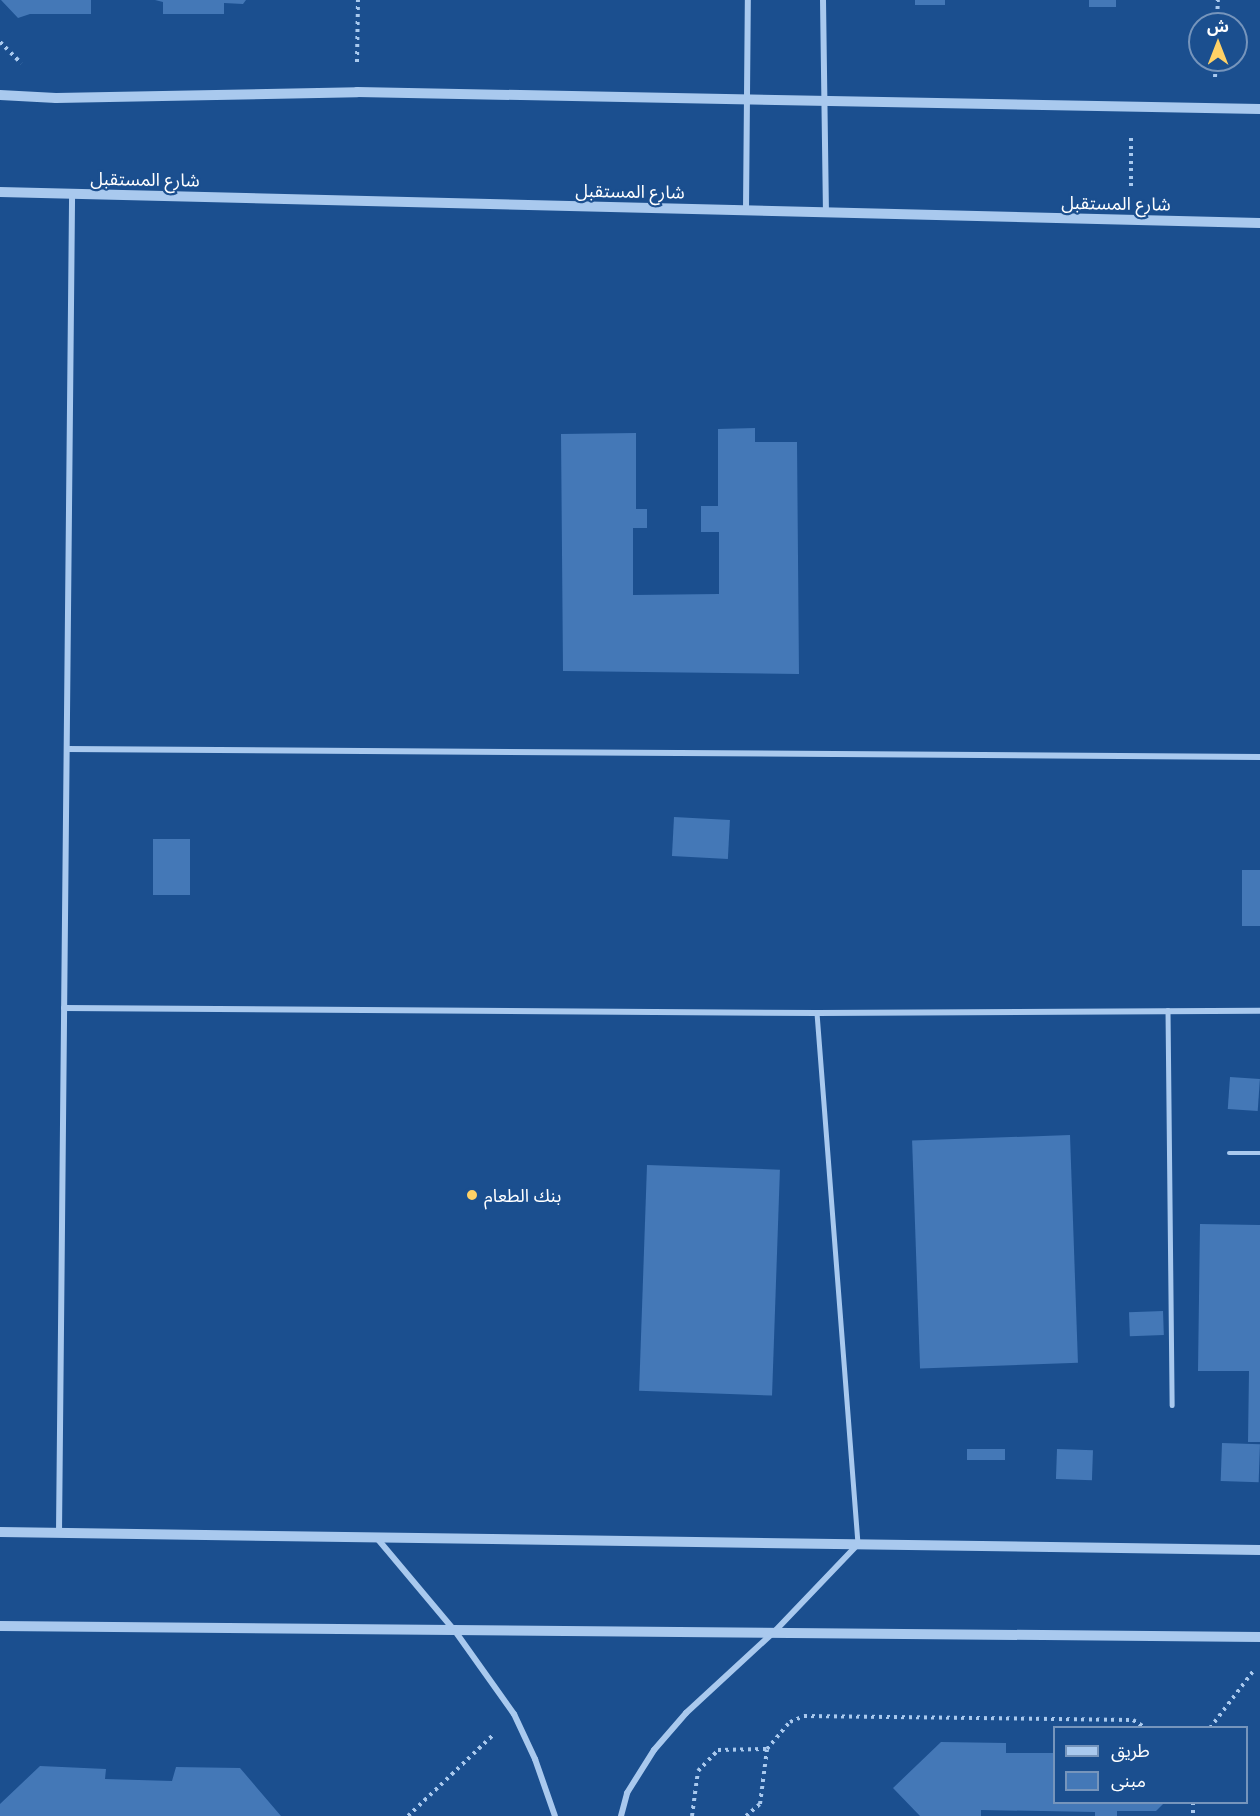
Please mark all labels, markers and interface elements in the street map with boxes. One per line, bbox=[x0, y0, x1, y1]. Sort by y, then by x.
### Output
north arrow bbox=[1188, 12, 1248, 72]
text: ش bbox=[1207, 15, 1229, 37]
street label: شارع المستقبل bbox=[90, 167, 200, 191]
street label: شارع المستقبل bbox=[575, 179, 685, 203]
street label: شارع المستقبل bbox=[1061, 191, 1171, 215]
place label: بنك الطعام bbox=[484, 1184, 561, 1206]
marker: بنك الطعام bbox=[465, 1188, 479, 1202]
legend bbox=[1053, 1726, 1248, 1804]
text: طريق bbox=[1111, 1738, 1150, 1762]
text: مبنى bbox=[1111, 1768, 1146, 1792]

